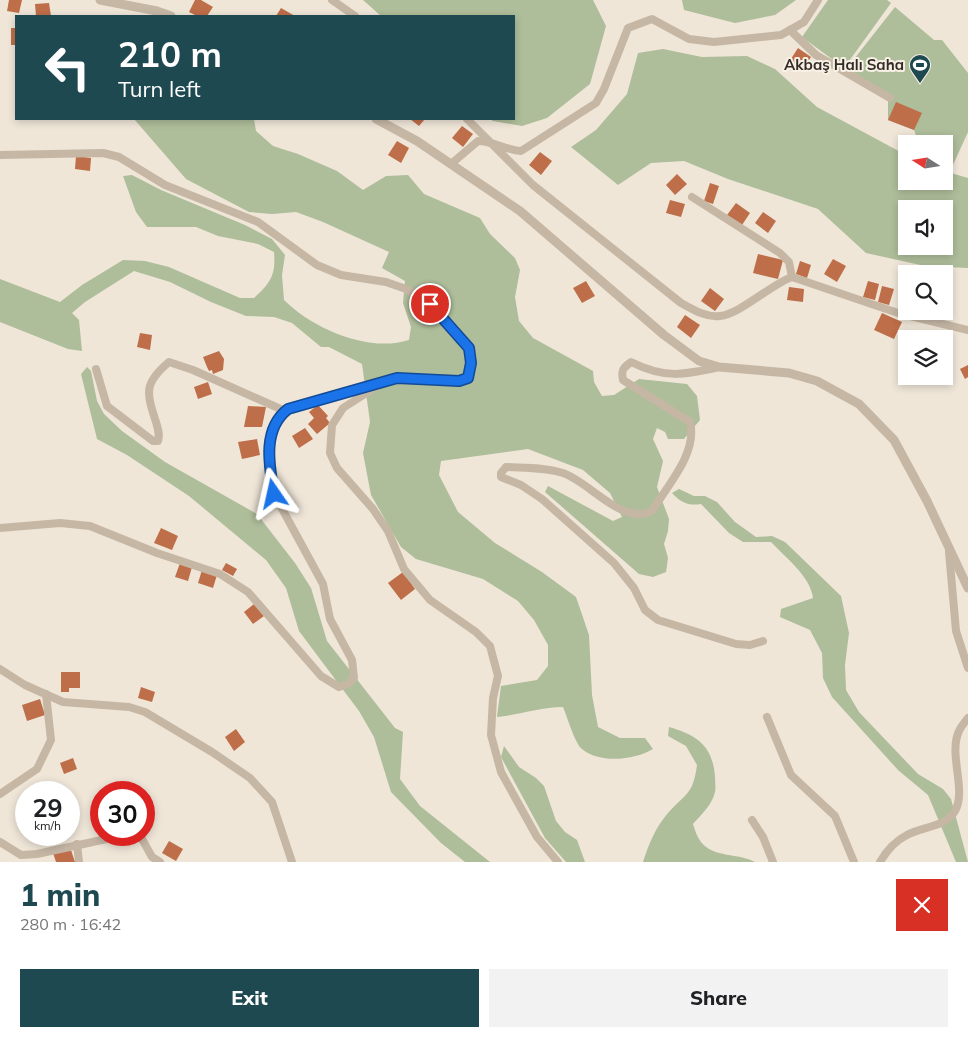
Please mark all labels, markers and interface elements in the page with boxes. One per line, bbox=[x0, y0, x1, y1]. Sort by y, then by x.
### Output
text: 210 m bbox=[118, 32, 222, 76]
icon: left bbox=[35, 35, 100, 100]
sports icon: Akbaş Halı Saha bbox=[908, 53, 932, 84]
place label: Akbaş Halı Saha bbox=[784, 55, 904, 74]
text: Turn left bbox=[118, 75, 201, 103]
north arrow bbox=[898, 135, 952, 190]
map controls bbox=[898, 135, 953, 385]
button: sound bbox=[898, 200, 953, 255]
button: search bbox=[898, 265, 953, 320]
pin bbox=[409, 283, 451, 325]
icon: arrive bbox=[416, 290, 444, 318]
button: layers bbox=[898, 330, 953, 385]
position arrow bbox=[247, 467, 299, 519]
speed limit sign: 30 bbox=[90, 781, 155, 846]
text: 29 bbox=[32, 792, 63, 823]
text: km/h bbox=[34, 818, 61, 833]
text: 1 min bbox=[20, 876, 100, 914]
button: close bbox=[896, 879, 948, 931]
text: 280 m · 16:42 bbox=[20, 914, 121, 934]
button: Exit bbox=[20, 969, 479, 1027]
button: Share bbox=[489, 969, 948, 1027]

